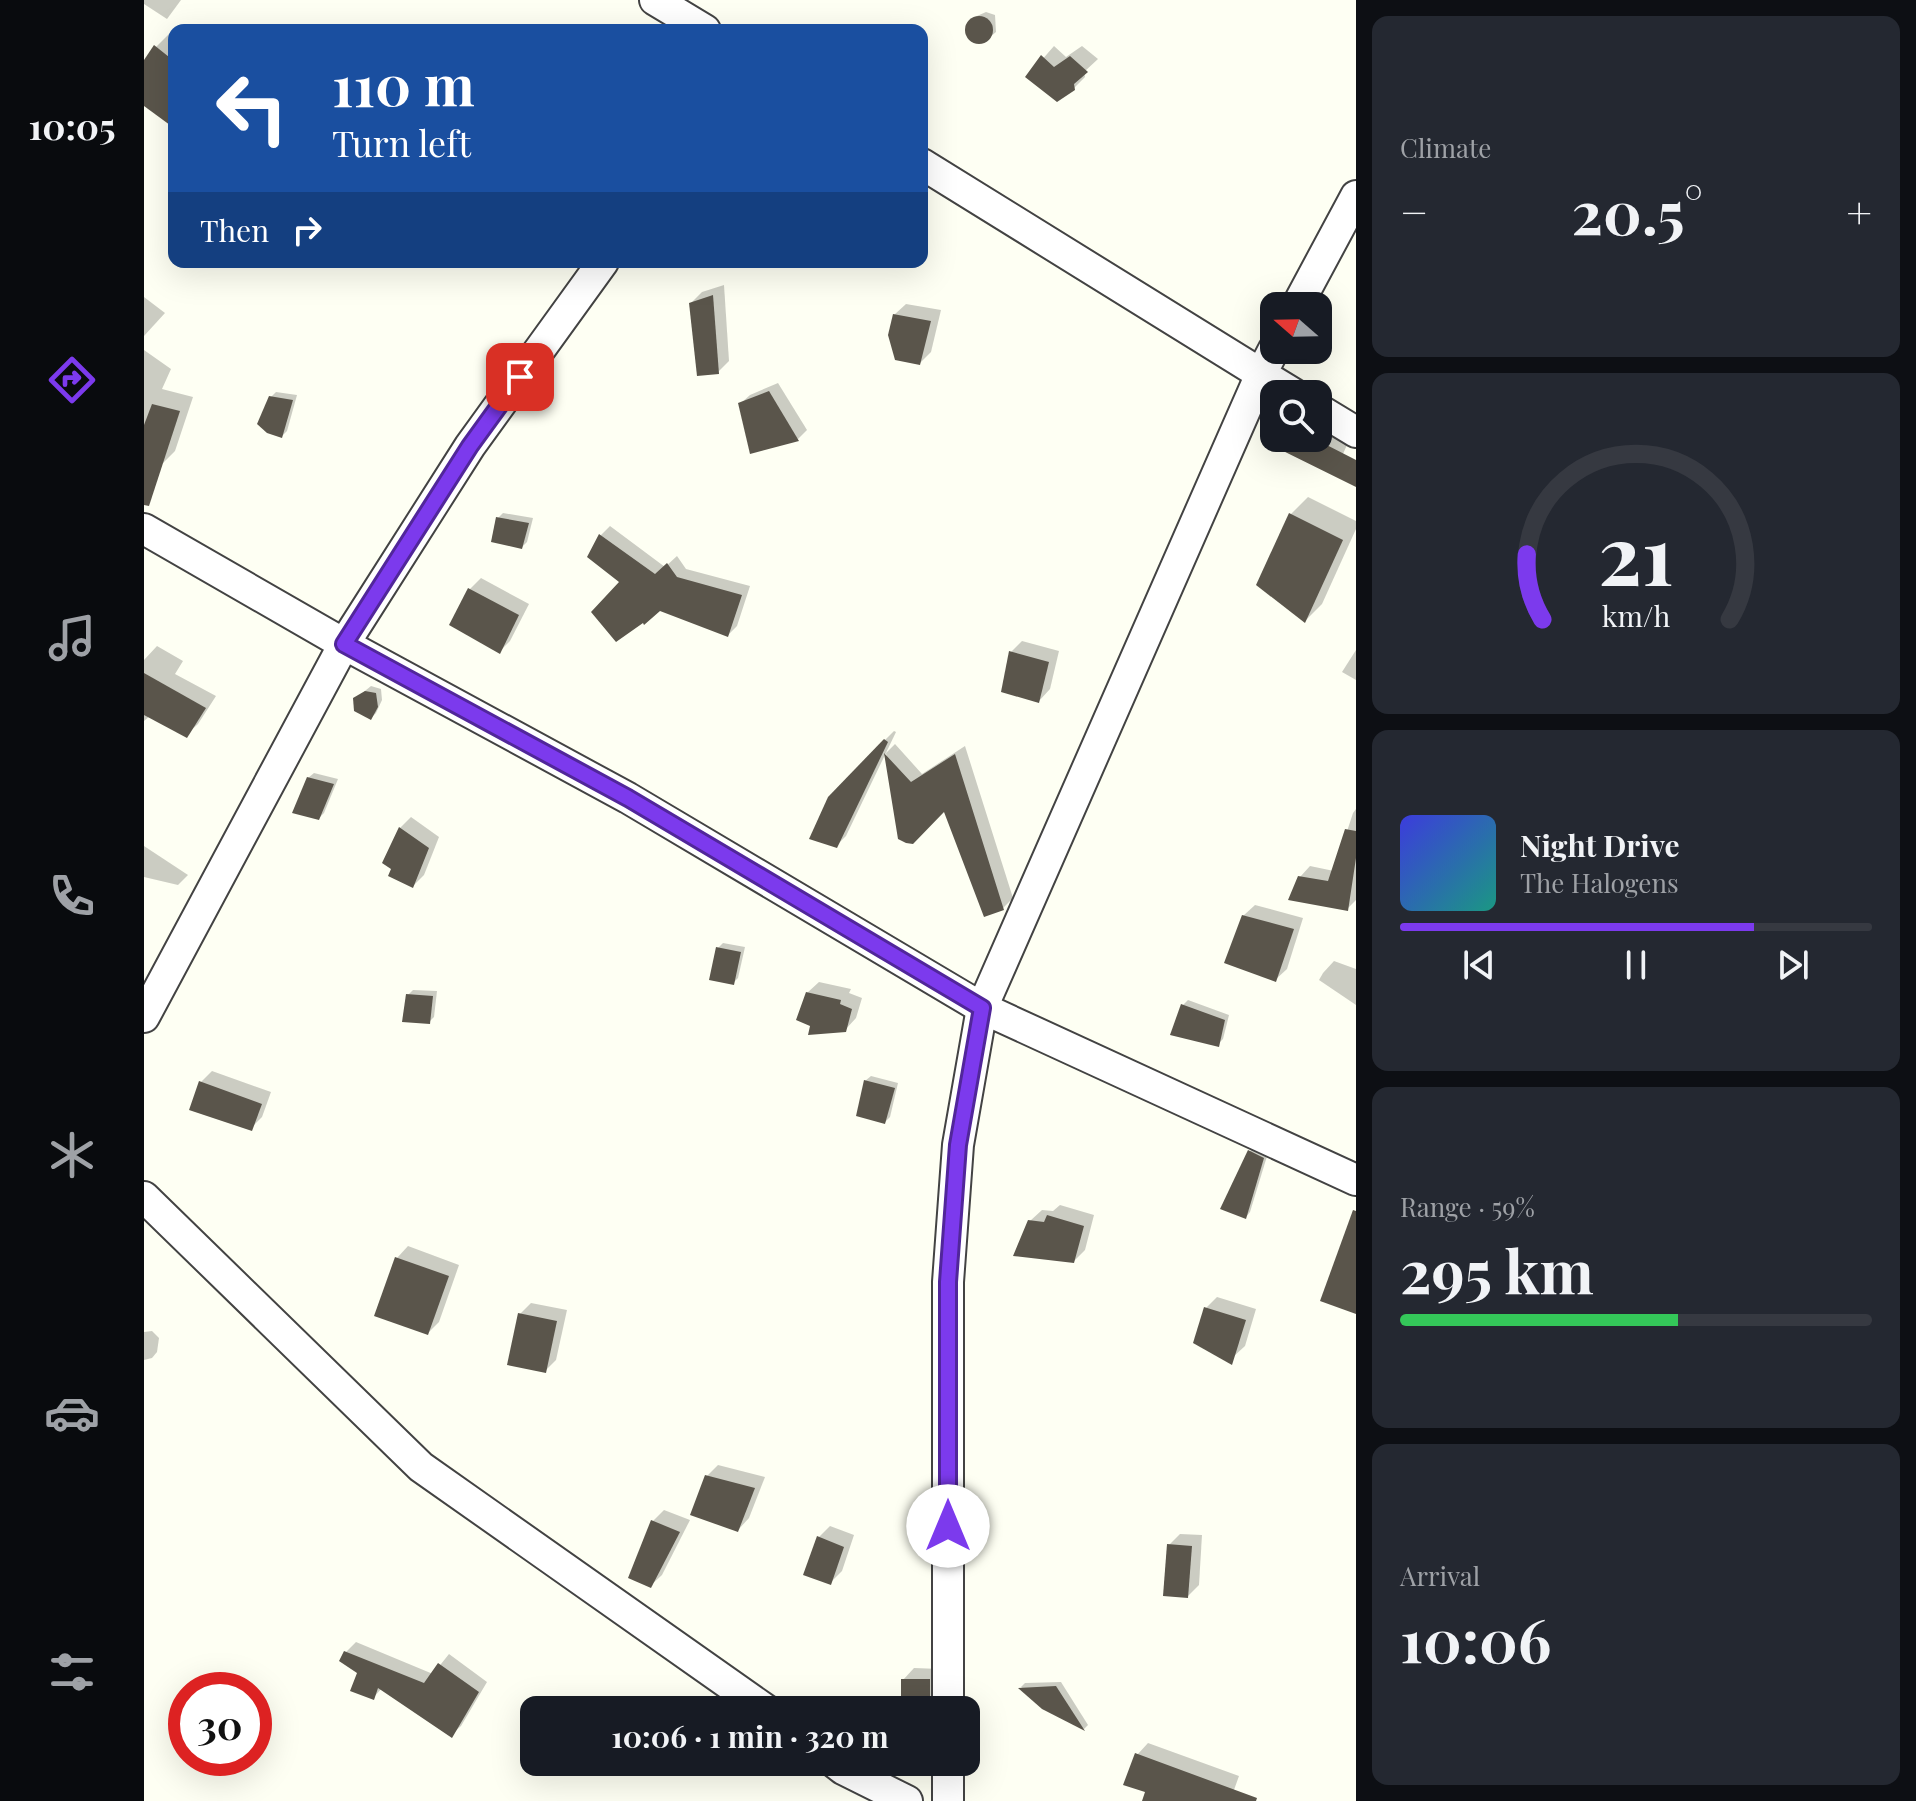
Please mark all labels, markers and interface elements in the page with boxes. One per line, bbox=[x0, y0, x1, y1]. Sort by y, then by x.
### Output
text: 110 m bbox=[332, 46, 475, 121]
icon: left bbox=[200, 56, 304, 160]
text: 10:05 bbox=[28, 101, 116, 149]
text: Turn left bbox=[332, 118, 471, 166]
text: Climate bbox=[1400, 130, 1491, 165]
text: 20.5° bbox=[1572, 170, 1703, 250]
text: − bbox=[1400, 181, 1428, 240]
text: + bbox=[1846, 181, 1872, 240]
icon: right bbox=[285, 208, 329, 252]
text: Then bbox=[200, 210, 269, 250]
north arrow bbox=[1260, 292, 1332, 364]
map controls bbox=[1260, 292, 1332, 452]
pin bbox=[486, 343, 554, 411]
icon: directions bbox=[44, 352, 100, 408]
icon: arrive bbox=[498, 355, 542, 399]
button: search bbox=[1260, 380, 1332, 452]
text: 21 bbox=[1598, 495, 1674, 606]
text: km/h bbox=[1602, 596, 1670, 634]
icon: music bbox=[44, 610, 100, 666]
text: Night Drive bbox=[1520, 825, 1680, 865]
text: The Halogens bbox=[1520, 865, 1679, 900]
icon: phone bbox=[44, 868, 100, 924]
icon: previous bbox=[1457, 943, 1501, 987]
icon: pause bbox=[1614, 943, 1658, 987]
icon: next bbox=[1771, 943, 1815, 987]
icon: climate bbox=[44, 1127, 100, 1183]
text: Range · 59% bbox=[1400, 1189, 1535, 1224]
text: 295 km bbox=[1400, 1229, 1594, 1309]
icon: car bbox=[44, 1385, 100, 1441]
position arrow bbox=[906, 1484, 990, 1568]
text: Arrival bbox=[1400, 1558, 1480, 1593]
text: 10:06 bbox=[1400, 1598, 1551, 1678]
icon: filters bbox=[44, 1644, 100, 1700]
speed limit sign: 30 bbox=[168, 1672, 272, 1776]
text: 10:06 · 1 min · 320 m bbox=[611, 1716, 889, 1756]

